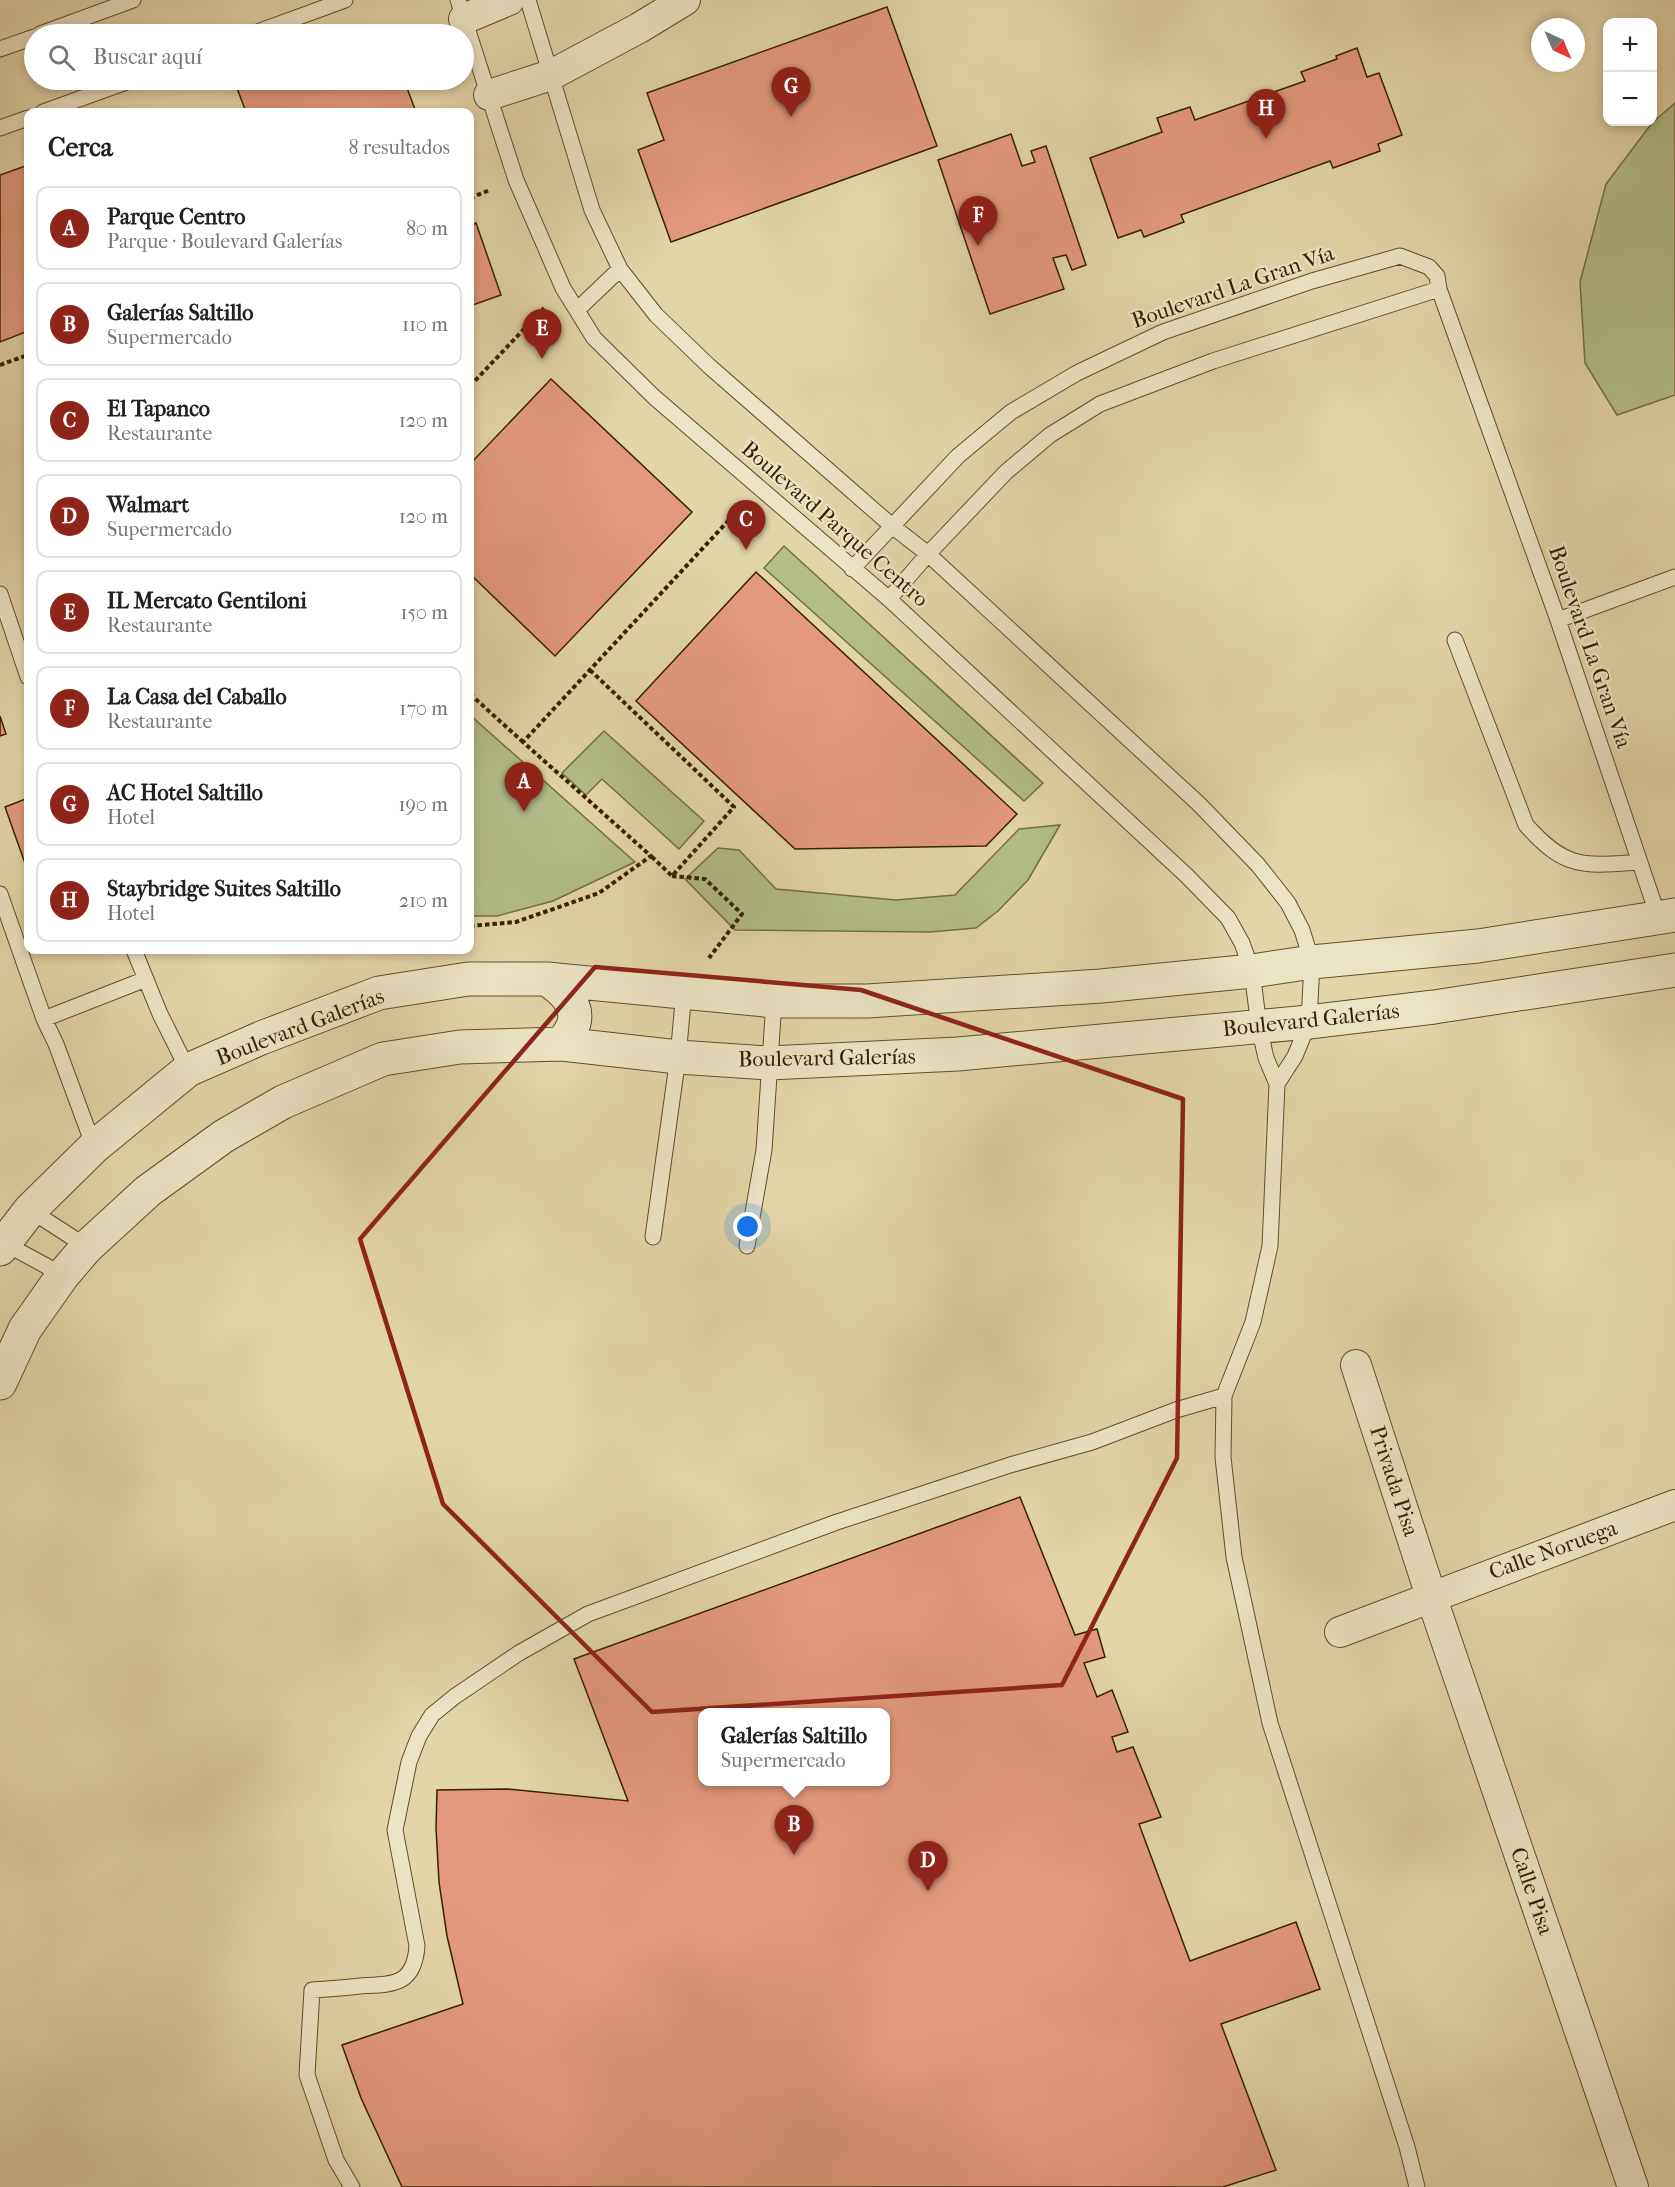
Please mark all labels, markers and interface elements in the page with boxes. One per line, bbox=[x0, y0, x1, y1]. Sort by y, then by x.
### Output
north arrow bbox=[1531, 18, 1585, 72]
map controls bbox=[1603, 18, 1657, 126]
button: + bbox=[1603, 18, 1657, 72]
search box bbox=[24, 24, 474, 90]
icon: search bbox=[45, 41, 78, 74]
text: Buscar aquí bbox=[93, 44, 202, 70]
pin: G bbox=[772, 68, 810, 117]
button: − bbox=[1603, 72, 1657, 126]
pin: H bbox=[1246, 90, 1286, 139]
text: Cerca bbox=[48, 132, 113, 163]
text: 8 resultados bbox=[348, 136, 450, 159]
pin: F bbox=[958, 196, 998, 246]
text: Parque Centro bbox=[107, 204, 245, 230]
text: A bbox=[63, 217, 76, 240]
text: 80 m bbox=[406, 217, 448, 240]
text: Parque · Boulevard Galerías bbox=[107, 230, 342, 253]
street label: Boulevard La Gran Vía bbox=[1128, 240, 1338, 334]
text: Galerías Saltillo bbox=[107, 300, 253, 326]
pin: E bbox=[522, 310, 562, 359]
text: B bbox=[63, 313, 76, 336]
text: 110 m bbox=[402, 313, 448, 336]
text: Supermercado bbox=[107, 326, 232, 349]
text: El Tapanco bbox=[107, 396, 210, 422]
text: C bbox=[63, 409, 76, 432]
text: 120 m bbox=[399, 409, 448, 432]
text: Restaurante bbox=[107, 422, 212, 445]
street label: Boulevard Parque Centro bbox=[736, 435, 934, 613]
text: Walmart bbox=[107, 492, 189, 518]
pin: C bbox=[726, 500, 766, 550]
text: D bbox=[62, 505, 77, 528]
text: 120 m bbox=[399, 505, 448, 528]
text: Supermercado bbox=[107, 518, 232, 541]
street label: Boulevard La Gran Vía bbox=[1543, 542, 1637, 752]
text: IL Mercato Gentiloni bbox=[107, 588, 307, 614]
text: E bbox=[63, 601, 76, 624]
text: 150 m bbox=[400, 601, 448, 624]
text: Restaurante bbox=[107, 614, 212, 637]
text: La Casa del Caballo bbox=[107, 684, 287, 710]
text: F bbox=[64, 697, 75, 720]
text: 170 m bbox=[399, 697, 448, 720]
text: Restaurante bbox=[107, 710, 212, 733]
pin: A bbox=[504, 762, 544, 812]
text: AC Hotel Saltillo bbox=[107, 780, 263, 806]
text: G bbox=[62, 793, 77, 816]
text: 190 m bbox=[398, 793, 448, 816]
text: Hotel bbox=[107, 806, 155, 829]
text: Staybridge Suites Saltillo bbox=[107, 876, 341, 902]
text: H bbox=[62, 889, 77, 912]
text: 210 m bbox=[399, 889, 448, 912]
text: Hotel bbox=[107, 902, 155, 925]
street label: Boulevard Galerías bbox=[212, 983, 388, 1071]
street label: Boulevard Galerías bbox=[1221, 998, 1401, 1042]
street label: Boulevard Galerías bbox=[738, 1043, 916, 1073]
your location bbox=[733, 1212, 762, 1241]
street label: Privada Pisa bbox=[1364, 1422, 1424, 1540]
street label: Calle Noruega bbox=[1485, 1515, 1621, 1585]
popup bbox=[698, 1708, 890, 1786]
text: Galerías Saltillo bbox=[721, 1723, 867, 1749]
text: Supermercado bbox=[721, 1749, 846, 1772]
pin: B bbox=[774, 1806, 814, 1855]
pin: D bbox=[908, 1842, 948, 1891]
street label: Calle Pisa bbox=[1505, 1844, 1559, 1939]

